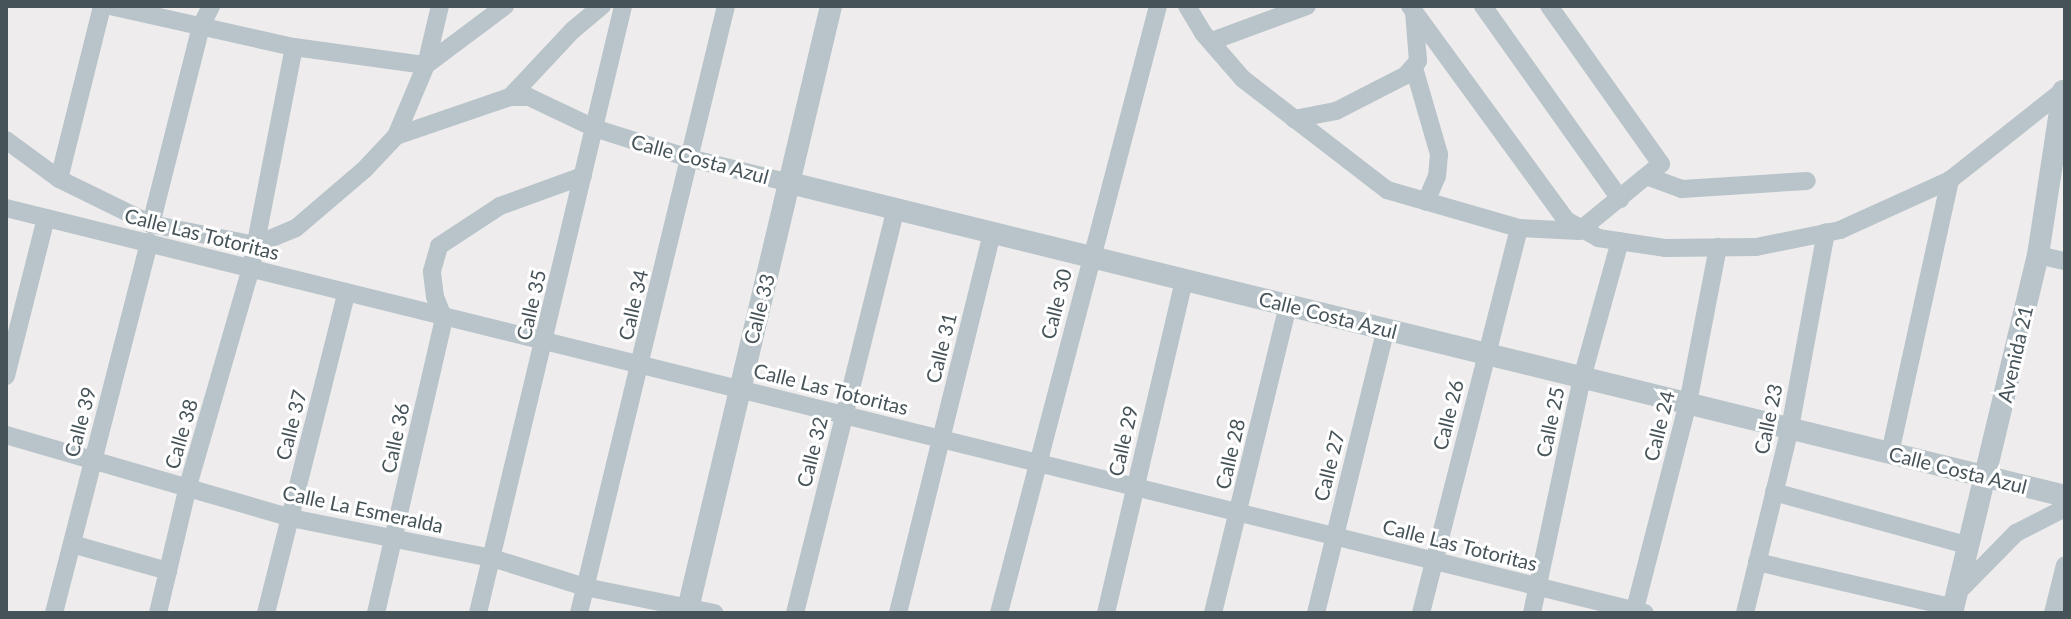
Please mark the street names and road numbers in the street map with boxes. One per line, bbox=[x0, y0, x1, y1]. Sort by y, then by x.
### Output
street label: Calle Costa Azul bbox=[628, 129, 772, 189]
street label: Calle Las Totoritas bbox=[122, 203, 282, 265]
street label: Calle 30 bbox=[1036, 266, 1076, 342]
street label: Calle 35 bbox=[511, 267, 551, 343]
street label: Calle 34 bbox=[613, 267, 653, 343]
street label: Calle 33 bbox=[739, 271, 779, 347]
street label: Calle Costa Azul bbox=[1256, 286, 1400, 344]
street label: Avenida 21 bbox=[1992, 303, 2038, 405]
street label: Calle 31 bbox=[921, 310, 961, 386]
street label: Calle Las Totoritas bbox=[751, 358, 911, 420]
street label: Calle 26 bbox=[1428, 377, 1468, 453]
street label: Calle 23 bbox=[1749, 381, 1787, 457]
street label: Calle 39 bbox=[59, 384, 101, 460]
street label: Calle 25 bbox=[1531, 384, 1569, 460]
street label: Calle 37 bbox=[271, 387, 311, 463]
street label: Calle 24 bbox=[1639, 388, 1679, 464]
street label: Calle 38 bbox=[160, 396, 202, 472]
street label: Calle 36 bbox=[376, 400, 414, 476]
street label: Calle 29 bbox=[1103, 403, 1143, 479]
street label: Calle 32 bbox=[792, 414, 832, 490]
street label: Calle 28 bbox=[1210, 416, 1250, 492]
street label: Calle 27 bbox=[1309, 428, 1349, 504]
street label: Calle Costa Azul bbox=[1886, 441, 2030, 499]
street label: Calle La Esmeralda bbox=[280, 480, 446, 538]
street label: Calle Las Totoritas bbox=[1380, 514, 1540, 576]

